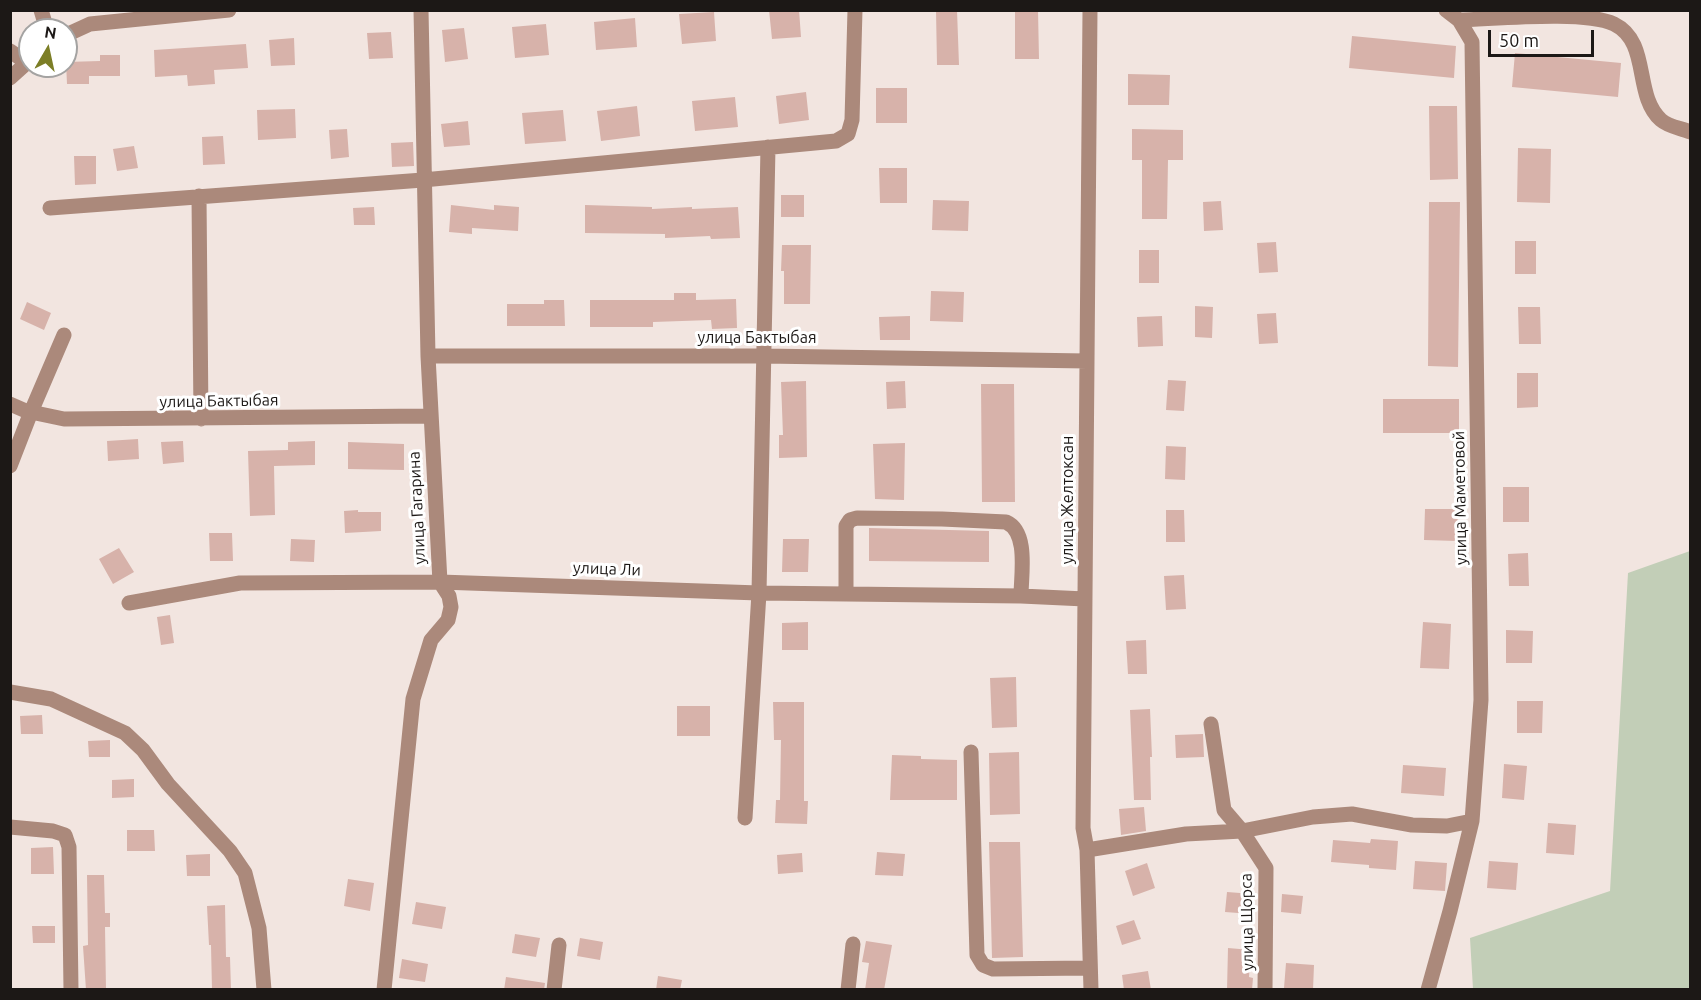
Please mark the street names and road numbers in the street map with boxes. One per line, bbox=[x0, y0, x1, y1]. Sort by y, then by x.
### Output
street label: улица Бактыбая bbox=[697, 328, 817, 348]
street label: улица Бактыбая bbox=[159, 390, 279, 412]
street label: улица Маметовой bbox=[1449, 431, 1471, 565]
street label: улица Желтоксан bbox=[1058, 436, 1078, 564]
street label: улица Гагарина bbox=[404, 451, 430, 565]
street label: улица Ли bbox=[573, 558, 641, 580]
street label: улица Щорса bbox=[1237, 873, 1257, 971]

